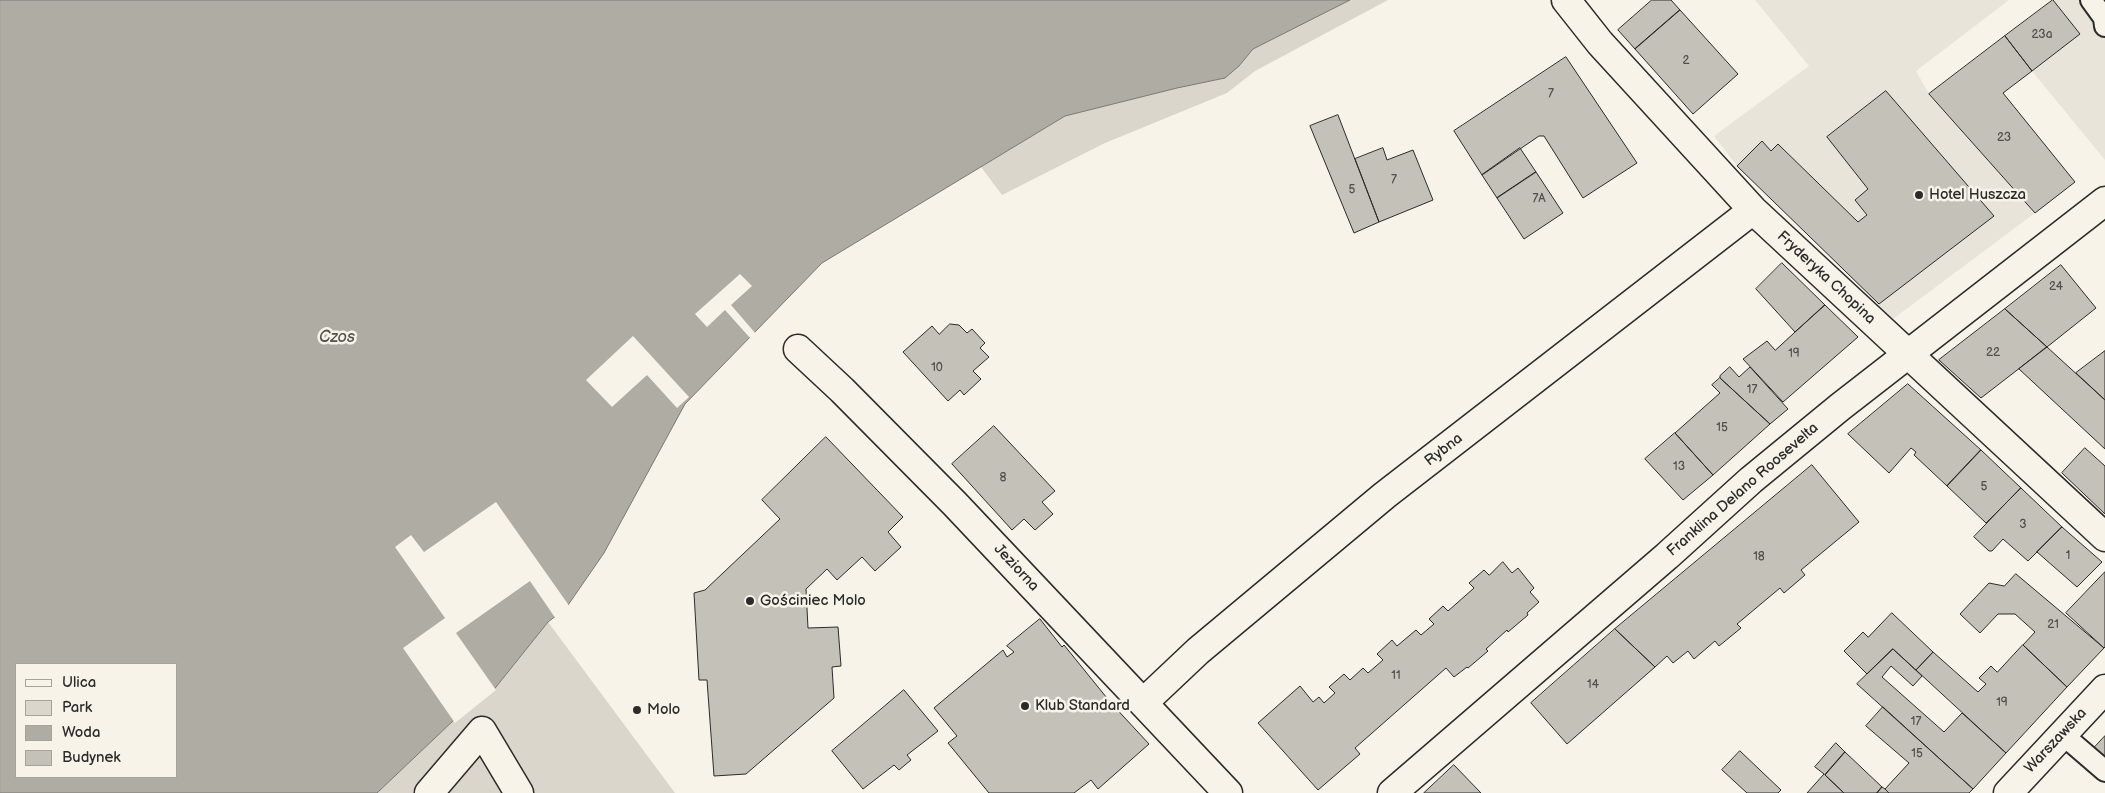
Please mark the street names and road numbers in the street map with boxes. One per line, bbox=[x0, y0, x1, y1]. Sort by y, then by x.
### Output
street label: Fryderyka Chopina bbox=[1773, 228, 1879, 328]
street label: Franklina Delano Roosevelta bbox=[1664, 419, 1822, 561]
street label: Rybna bbox=[1422, 430, 1466, 470]
street label: Jeziorna bbox=[990, 541, 1042, 595]
street label: Warszawska bbox=[2021, 705, 2091, 777]

